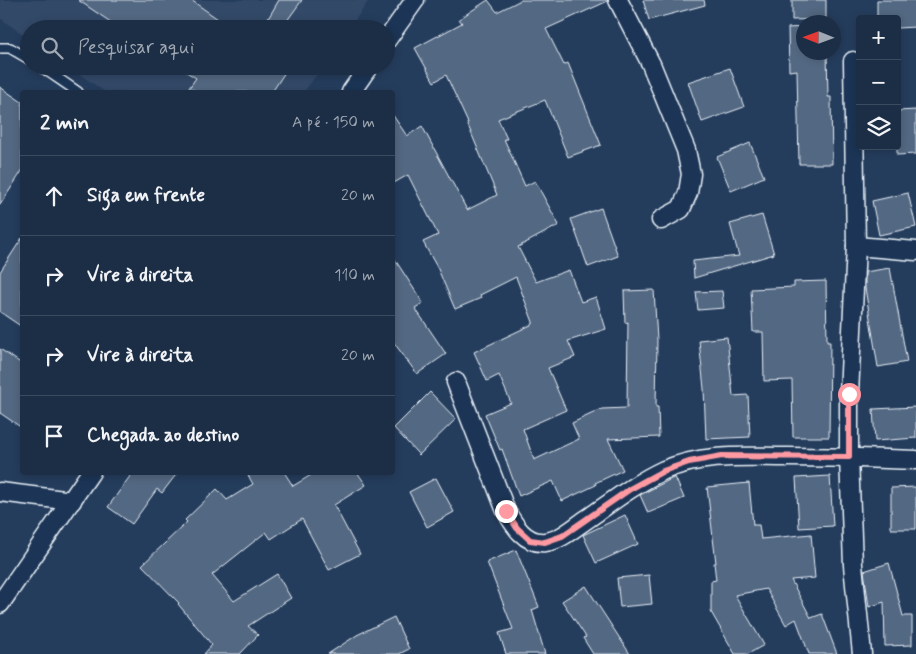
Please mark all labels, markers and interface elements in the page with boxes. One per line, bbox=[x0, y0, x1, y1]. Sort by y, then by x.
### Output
north arrow bbox=[796, 15, 841, 60]
map controls bbox=[856, 15, 901, 150]
button: + bbox=[856, 15, 901, 60]
search box bbox=[20, 20, 395, 75]
icon: search bbox=[38, 34, 66, 62]
text: Pesquisar aqui bbox=[78, 35, 194, 60]
button: − bbox=[856, 60, 901, 105]
button: layers bbox=[856, 105, 901, 150]
text: 2 min bbox=[40, 109, 89, 137]
text: A pé · 150 m bbox=[292, 112, 375, 133]
icon: ahead bbox=[40, 182, 68, 210]
text: Siga em frente bbox=[87, 183, 205, 208]
text: 20 m bbox=[341, 185, 375, 206]
icon: right bbox=[40, 262, 68, 290]
text: Vire à direita bbox=[87, 263, 193, 288]
text: 110 m bbox=[334, 265, 375, 286]
icon: right bbox=[40, 342, 68, 370]
text: Vire à direita bbox=[87, 343, 193, 368]
text: 20 m bbox=[341, 345, 375, 366]
route start bbox=[838, 383, 861, 406]
icon: arrive bbox=[40, 422, 68, 450]
text: Chegada ao destino bbox=[87, 423, 239, 448]
route end bbox=[495, 500, 518, 523]

